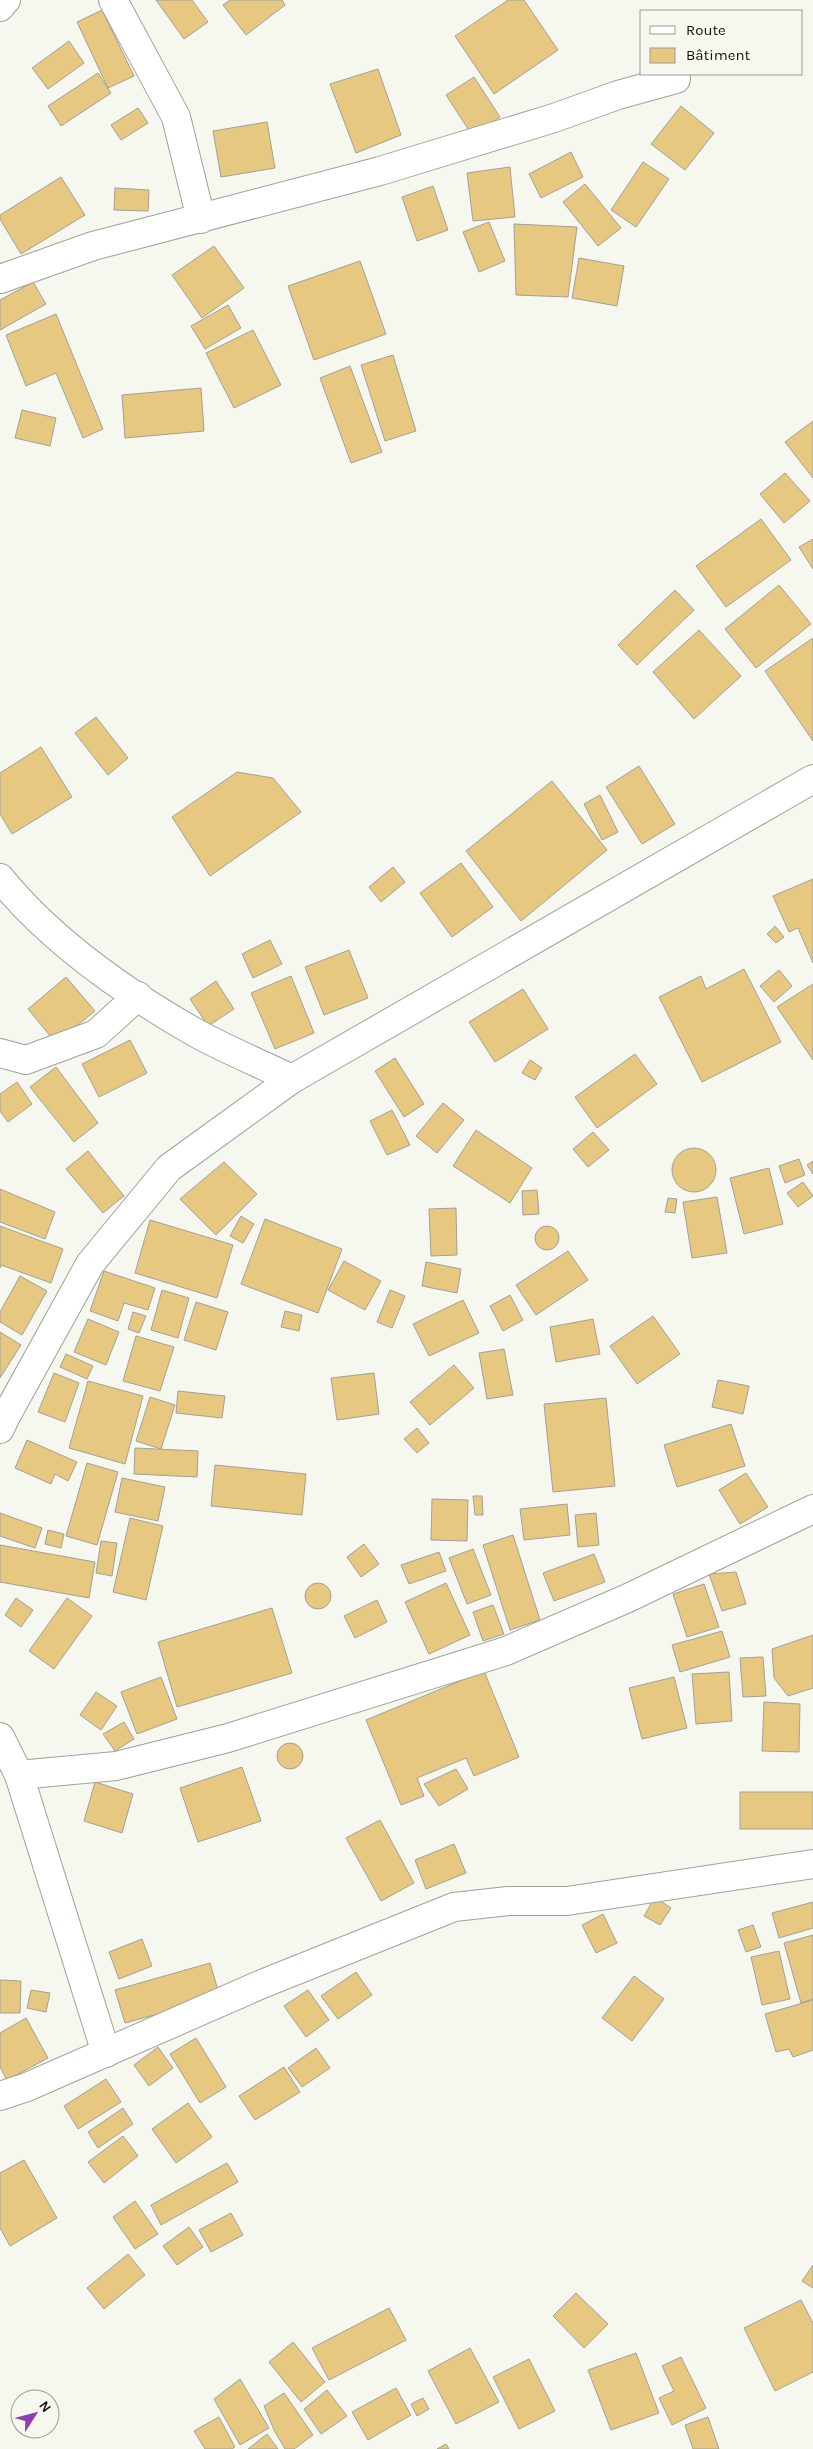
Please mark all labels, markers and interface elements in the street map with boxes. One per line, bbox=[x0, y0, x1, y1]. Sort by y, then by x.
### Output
legend bbox=[640, 10, 803, 75]
text: Route bbox=[686, 21, 726, 39]
text: Bâtiment bbox=[686, 46, 750, 64]
north arrow bbox=[10, 2389, 60, 2439]
text: N bbox=[35, 2398, 55, 2416]

